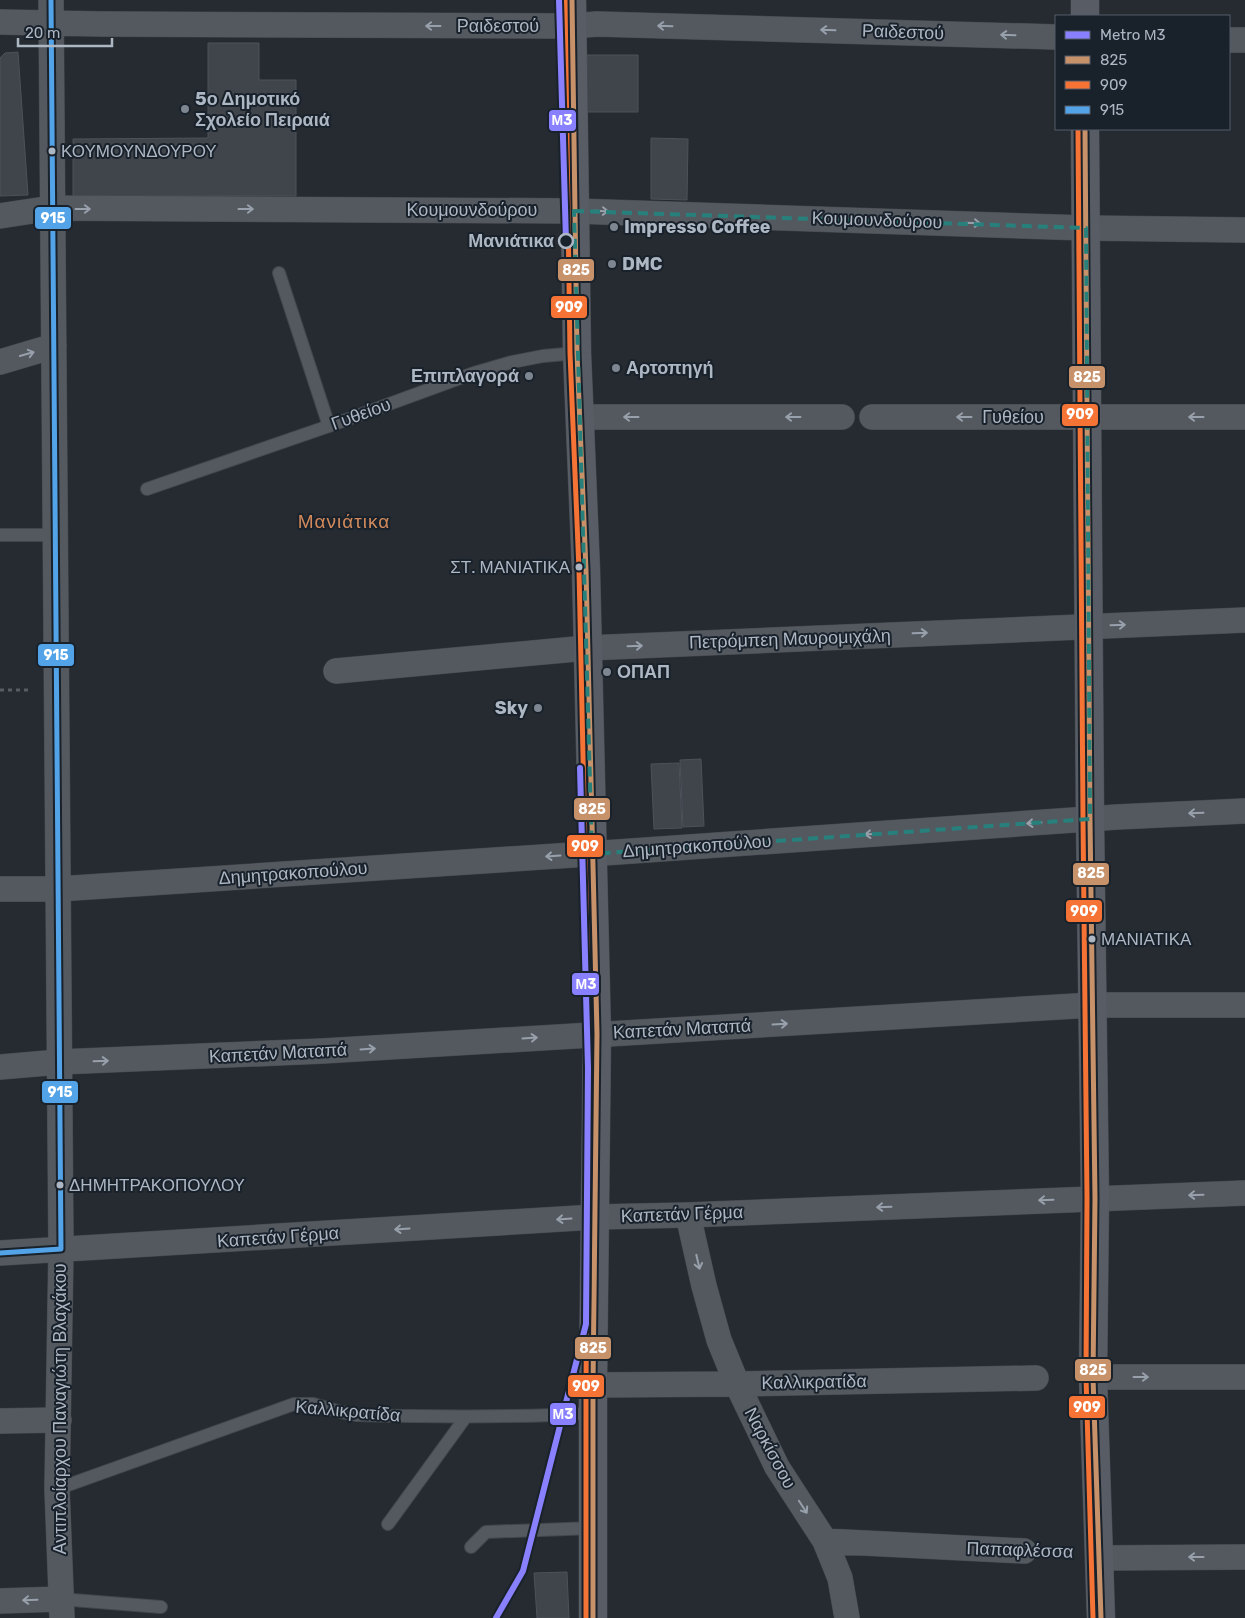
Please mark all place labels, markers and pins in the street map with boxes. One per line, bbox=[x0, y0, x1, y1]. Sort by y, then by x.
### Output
place label: 5ο Δημοτικό Σχολείο Πειραιά bbox=[195, 88, 330, 131]
marker: 5ο Δημοτικό Σχολείο Πειραιά bbox=[179, 103, 191, 115]
place label: ΚΟΥΜΟΥΝΔΟΥΡΟΥ bbox=[61, 141, 217, 161]
marker: ΚΟΥΜΟΥΝΔΟΥΡΟΥ bbox=[47, 146, 57, 156]
place label: Impresso Coffee bbox=[624, 216, 771, 238]
marker: Impresso Coffee bbox=[608, 221, 620, 233]
place label: Μανιάτικα bbox=[468, 230, 554, 252]
marker: Μανιάτικα bbox=[558, 233, 574, 249]
place label: DMC bbox=[622, 253, 663, 275]
marker: DMC bbox=[606, 258, 618, 270]
place label: Αρτοπηγή bbox=[626, 357, 713, 379]
marker: Αρτοπηγή bbox=[610, 362, 622, 374]
place label: Επιπλαγορά bbox=[411, 365, 519, 387]
marker: Επιπλαγορά bbox=[523, 370, 535, 382]
place label: ΣΤ. ΜΑΝΙΑΤΙΚΑ bbox=[450, 557, 571, 577]
marker: ΣΤ. ΜΑΝΙΑΤΙΚΑ bbox=[574, 562, 584, 572]
place label: ΟΠΑΠ bbox=[617, 661, 670, 683]
marker: ΟΠΑΠ bbox=[601, 666, 613, 678]
place label: Sky bbox=[495, 697, 528, 719]
marker: Sky bbox=[532, 702, 544, 714]
place label: ΜΑΝΙΑΤΙΚΑ bbox=[1101, 929, 1192, 949]
marker: ΜΑΝΙΑΤΙΚΑ bbox=[1087, 934, 1097, 944]
place label: ΔΗΜΗΤΡΑΚΟΠΟΥΛΟΥ bbox=[69, 1175, 245, 1195]
marker: ΔΗΜΗΤΡΑΚΟΠΟΥΛΟΥ bbox=[55, 1180, 65, 1190]

